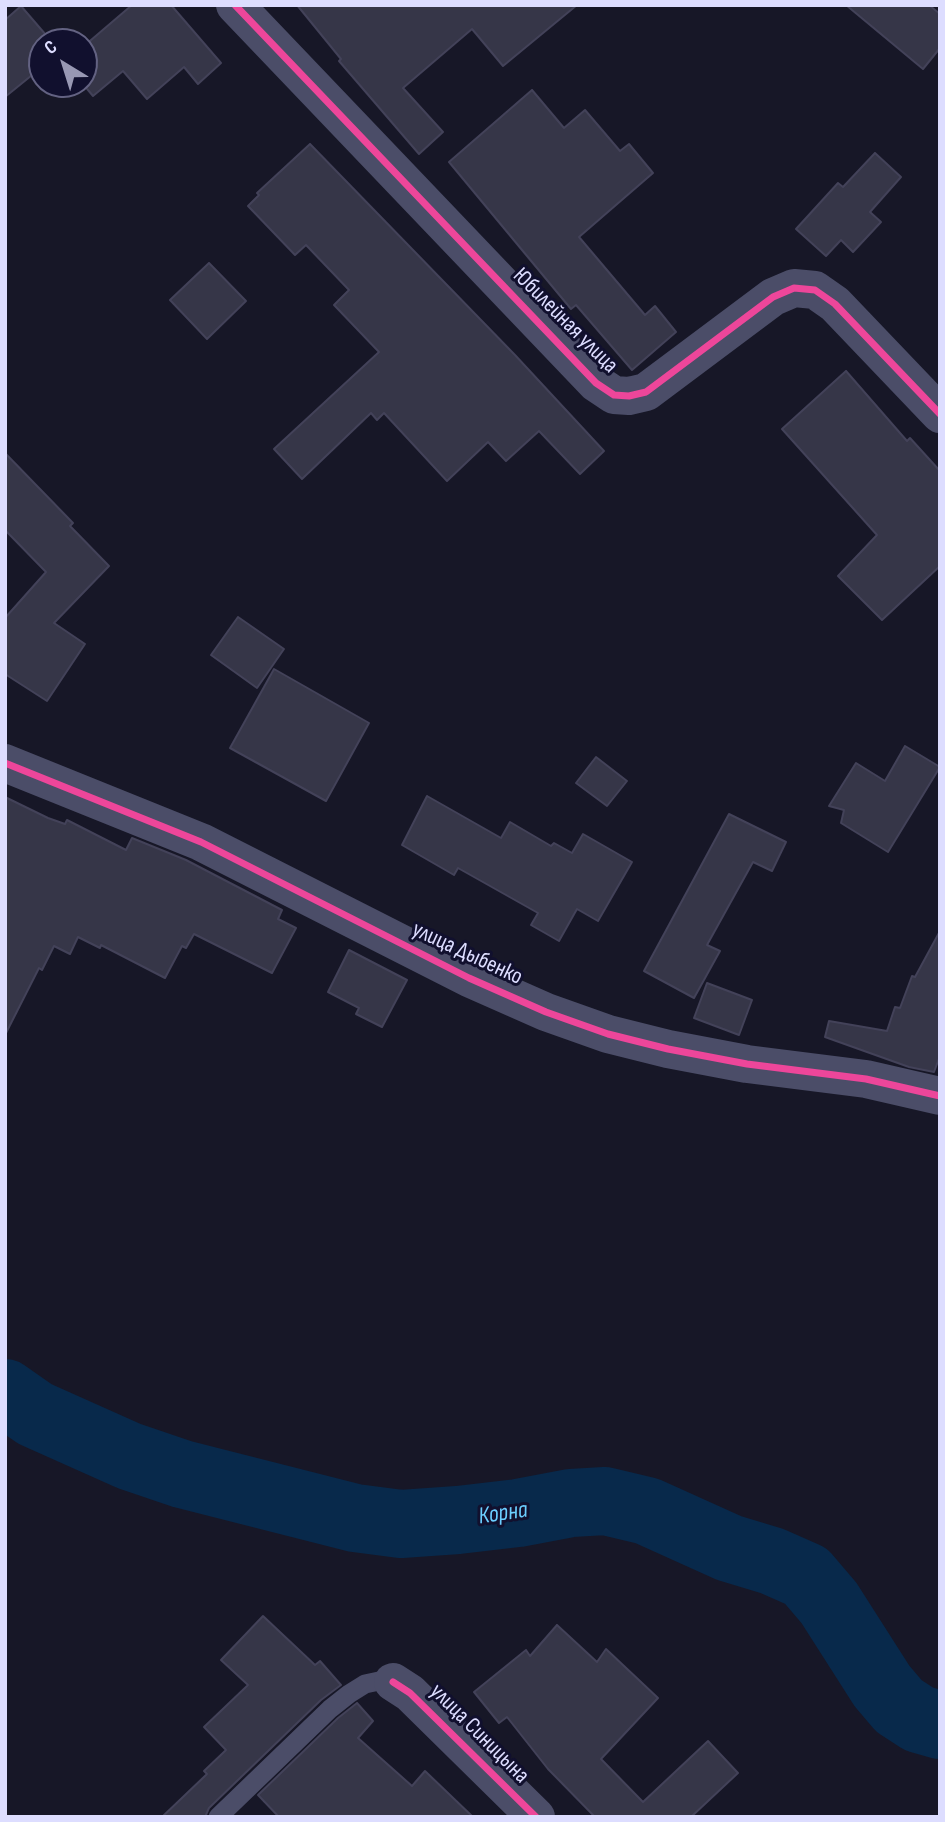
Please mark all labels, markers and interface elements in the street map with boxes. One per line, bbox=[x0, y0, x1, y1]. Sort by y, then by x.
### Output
north arrow bbox=[28, 28, 98, 98]
text: С bbox=[40, 36, 62, 60]
street label: Юбилейная улица bbox=[507, 263, 623, 379]
street label: улица Дыбенко bbox=[407, 916, 527, 992]
water label: Корна bbox=[477, 1496, 529, 1532]
street label: улица Синицына bbox=[423, 1678, 535, 1790]

